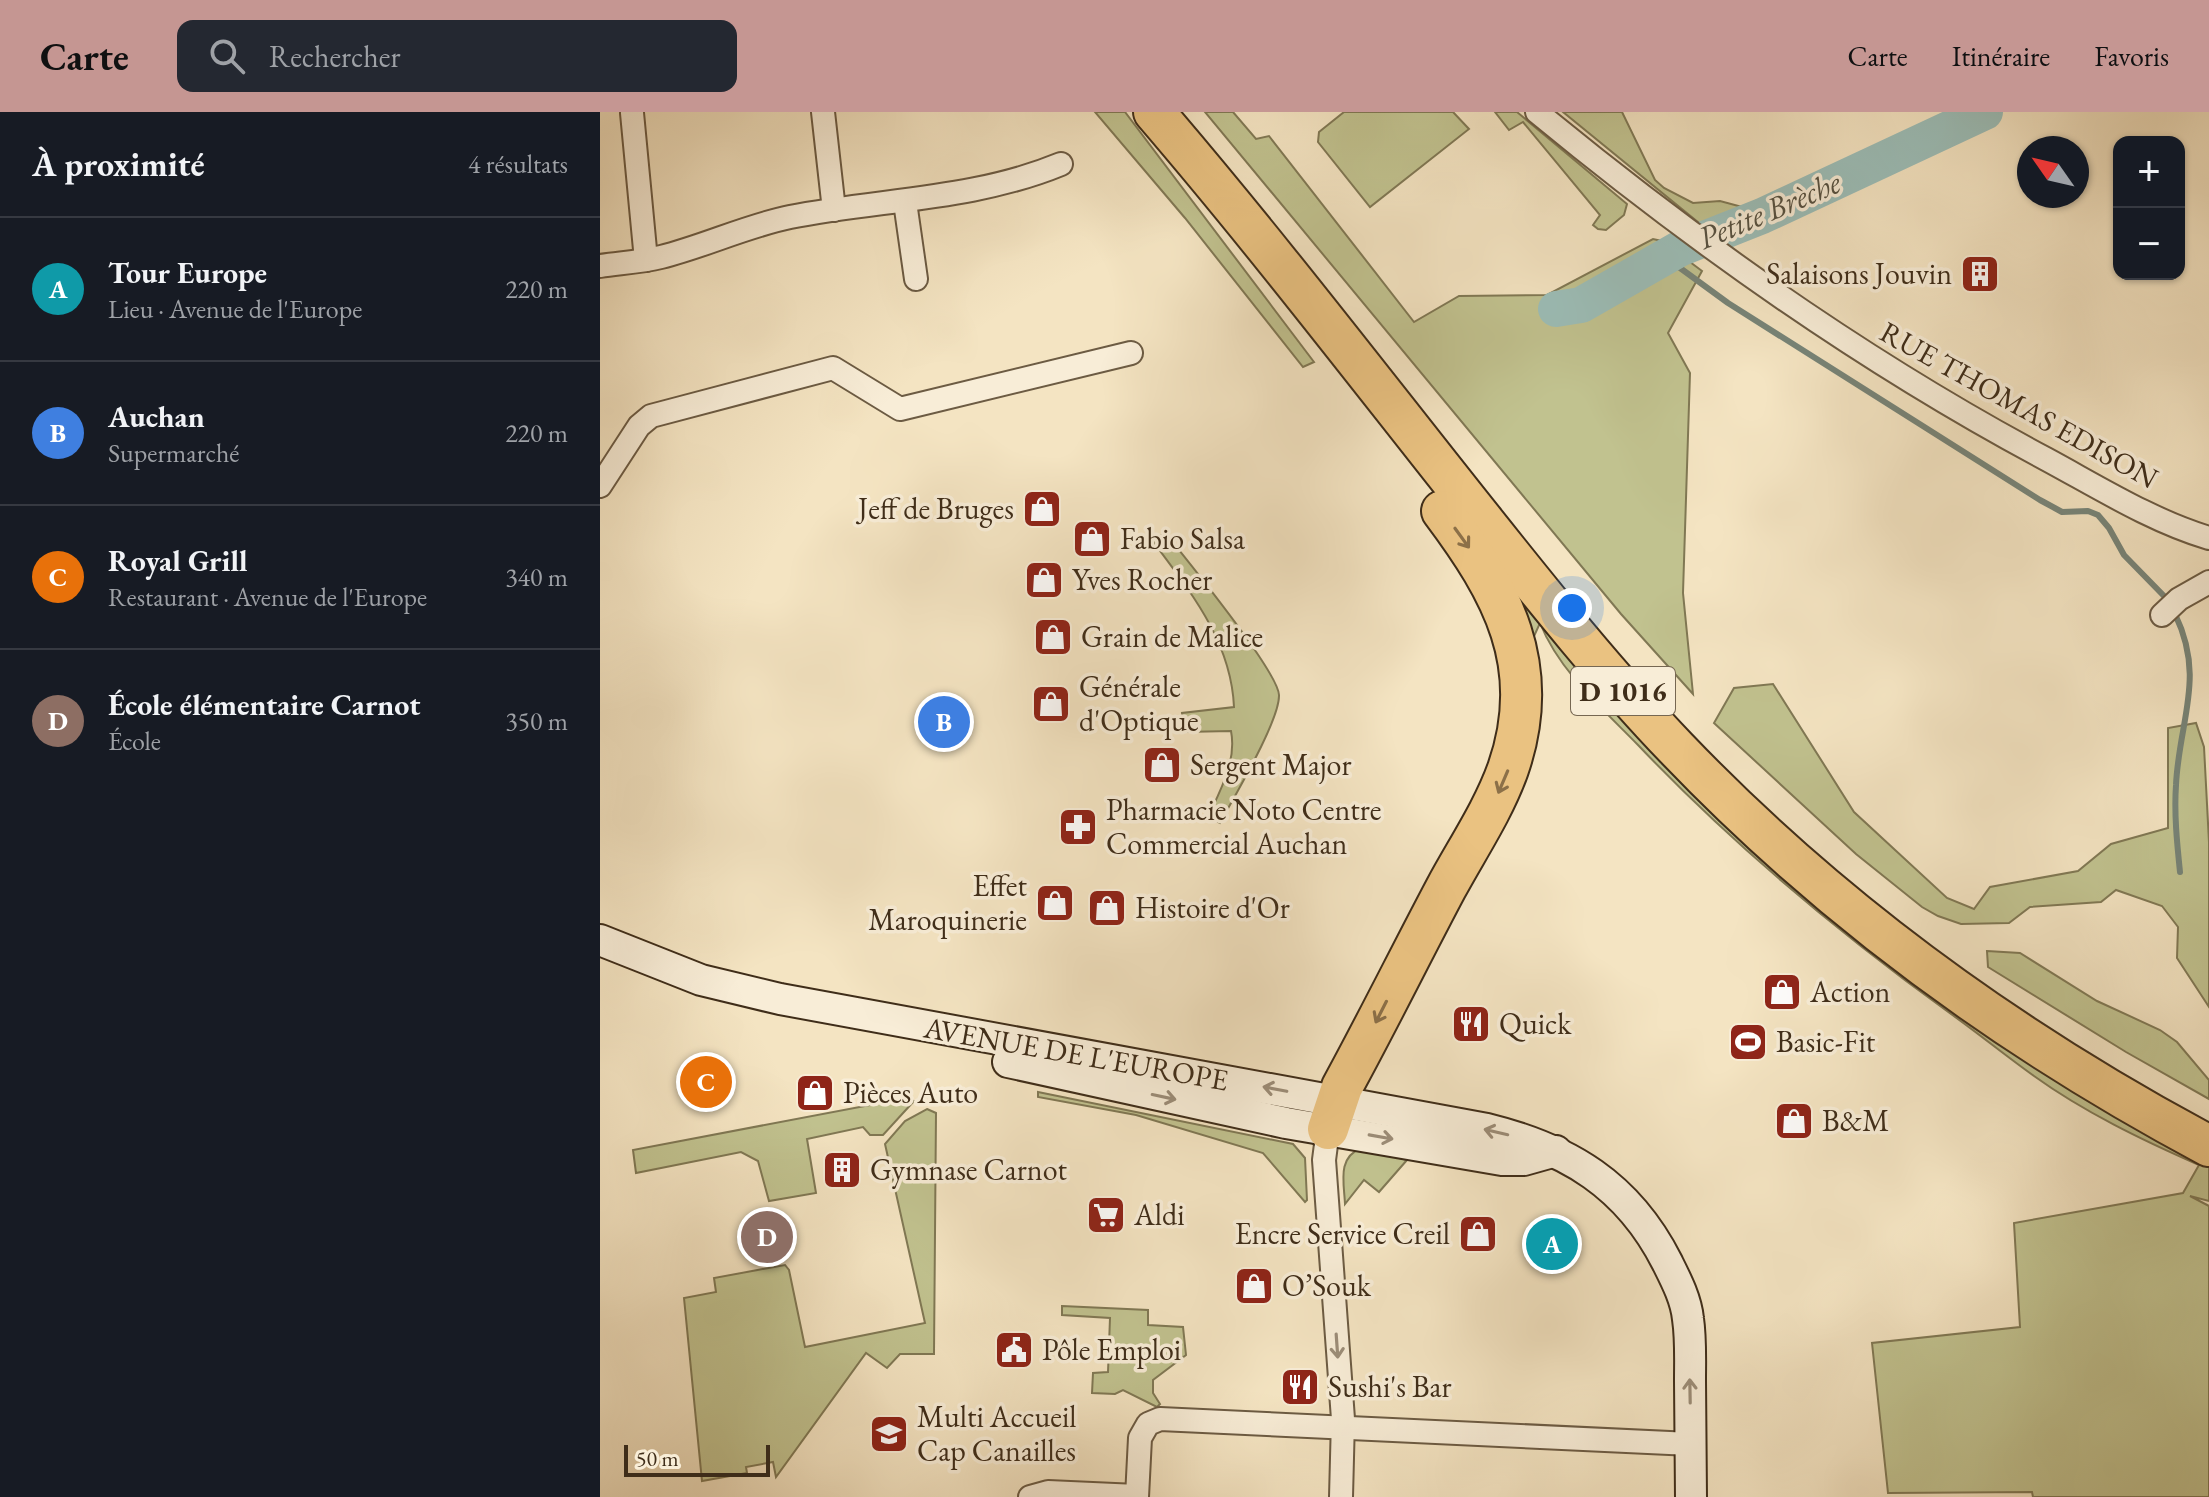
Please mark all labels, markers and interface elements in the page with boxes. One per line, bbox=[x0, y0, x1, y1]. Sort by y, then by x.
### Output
search box bbox=[177, 20, 737, 92]
text: Carte bbox=[40, 32, 129, 81]
icon: search bbox=[205, 34, 249, 78]
text: Rechercher bbox=[269, 37, 401, 76]
text: Carte bbox=[1848, 38, 1908, 74]
text: Itinéraire bbox=[1952, 38, 2050, 74]
text: Favoris bbox=[2094, 38, 2169, 74]
north arrow bbox=[2017, 136, 2089, 208]
map controls bbox=[2113, 136, 2185, 280]
button: + bbox=[2113, 136, 2185, 208]
text: À proximité bbox=[32, 142, 205, 186]
text: 4 résultats bbox=[468, 147, 568, 181]
water label: Petite Brèche bbox=[1691, 161, 1848, 259]
button: − bbox=[2113, 208, 2185, 280]
text: Tour Europe bbox=[108, 253, 267, 292]
building icon: Salaisons Jouvin bbox=[1959, 253, 2001, 295]
place label: Salaisons Jouvin bbox=[1766, 254, 1952, 293]
text: A bbox=[49, 272, 67, 306]
text: 220 m bbox=[505, 272, 568, 306]
text: Lieu · Avenue de l'Europe bbox=[108, 292, 362, 326]
street label: RUE THOMAS EDISON bbox=[1873, 312, 2165, 497]
text: Auchan bbox=[108, 397, 205, 436]
text: B bbox=[50, 416, 66, 450]
text: 220 m bbox=[505, 416, 568, 450]
text: Supermarché bbox=[108, 436, 240, 470]
shop icon: Jeff de Bruges bbox=[1021, 488, 1063, 530]
place label: Jeff de Bruges bbox=[855, 489, 1014, 528]
shop icon: Fabio Salsa bbox=[1071, 518, 1113, 560]
place label: Fabio Salsa bbox=[1120, 519, 1245, 558]
one-way arrow bbox=[1454, 527, 1471, 548]
text: Royal Grill bbox=[108, 541, 248, 580]
shop icon: Yves Rocher bbox=[1023, 559, 1065, 601]
text: C bbox=[49, 560, 67, 594]
text: 340 m bbox=[505, 560, 568, 594]
place label: Yves Rocher bbox=[1072, 560, 1212, 599]
text: Restaurant · Avenue de l'Europe bbox=[108, 580, 427, 614]
your location bbox=[1552, 588, 1592, 628]
shop icon: Grain de Malice bbox=[1032, 616, 1074, 658]
place label: Grain de Malice bbox=[1081, 617, 1263, 656]
place label: Générale d'Optique bbox=[1079, 667, 1199, 740]
road number: D 1016 bbox=[1571, 667, 1675, 715]
shop icon: Générale d'Optique bbox=[1030, 683, 1072, 725]
text: École élémentaire Carnot bbox=[108, 685, 420, 724]
pin: B bbox=[918, 692, 970, 752]
text: D bbox=[48, 704, 68, 738]
text: 350 m bbox=[505, 704, 568, 738]
text: École bbox=[108, 724, 161, 758]
shop icon: Sergent Major bbox=[1141, 744, 1183, 786]
place label: Sergent Major bbox=[1190, 745, 1351, 784]
one-way arrow bbox=[1494, 769, 1509, 794]
place label: Pharmacie Noto Centre Commercial Auchan bbox=[1106, 790, 1381, 863]
pharmacy icon: Pharmacie Noto Centre Commercial Auchan bbox=[1057, 806, 1099, 848]
place label: Effet Maroquinerie bbox=[868, 866, 1028, 939]
shop icon: Effet Maroquinerie bbox=[1034, 882, 1076, 924]
shop icon: Histoire d'Or bbox=[1086, 887, 1128, 929]
place label: Histoire d'Or bbox=[1135, 888, 1290, 927]
shop icon: Action bbox=[1761, 971, 1803, 1013]
place label: Action bbox=[1809, 972, 1891, 1011]
one-way arrow bbox=[1373, 999, 1389, 1023]
restaurant icon: Quick bbox=[1450, 1003, 1492, 1045]
place label: Quick bbox=[1499, 1004, 1572, 1043]
street label: AVENUE DE L'EUROPE bbox=[920, 1007, 1231, 1099]
sports icon: Basic-Fit bbox=[1727, 1021, 1769, 1063]
place label: Basic-Fit bbox=[1776, 1022, 1876, 1061]
pin: C bbox=[680, 1052, 732, 1112]
shop icon: Pièces Auto bbox=[794, 1072, 836, 1114]
place label: Pièces Auto bbox=[843, 1073, 978, 1112]
one-way arrow bbox=[1263, 1081, 1288, 1096]
one-way arrow bbox=[1151, 1090, 1177, 1105]
shop icon: B&M bbox=[1773, 1100, 1815, 1142]
place label: B&M bbox=[1822, 1101, 1889, 1140]
one-way arrow bbox=[1484, 1123, 1509, 1138]
one-way arrow bbox=[1367, 1131, 1393, 1146]
building icon: Gymnase Carnot bbox=[821, 1149, 863, 1191]
place label: Gymnase Carnot bbox=[870, 1150, 1068, 1189]
supermarket icon: Aldi bbox=[1085, 1194, 1127, 1236]
place label: Aldi bbox=[1133, 1195, 1185, 1234]
pin: D bbox=[741, 1207, 793, 1267]
shop icon: Encre Service Creil bbox=[1457, 1213, 1499, 1255]
place label: Encre Service Creil bbox=[1235, 1214, 1450, 1253]
pin: A bbox=[1526, 1214, 1578, 1274]
shop icon: O’Souk bbox=[1233, 1265, 1275, 1307]
place label: O’Souk bbox=[1282, 1266, 1372, 1305]
public building icon: Pôle Emploi bbox=[993, 1329, 1035, 1371]
place label: Pôle Emploi bbox=[1042, 1330, 1181, 1369]
one-way arrow bbox=[1330, 1332, 1345, 1359]
restaurant icon: Sushi's Bar bbox=[1279, 1366, 1321, 1408]
place label: Sushi's Bar bbox=[1328, 1367, 1452, 1406]
one-way arrow bbox=[1682, 1378, 1698, 1405]
place label: Multi Accueil Cap Canailles bbox=[917, 1397, 1076, 1470]
school or university icon: Multi Accueil Cap Canailles bbox=[868, 1413, 910, 1455]
scale bar bbox=[624, 1441, 770, 1477]
text: 50 m bbox=[636, 1444, 679, 1473]

